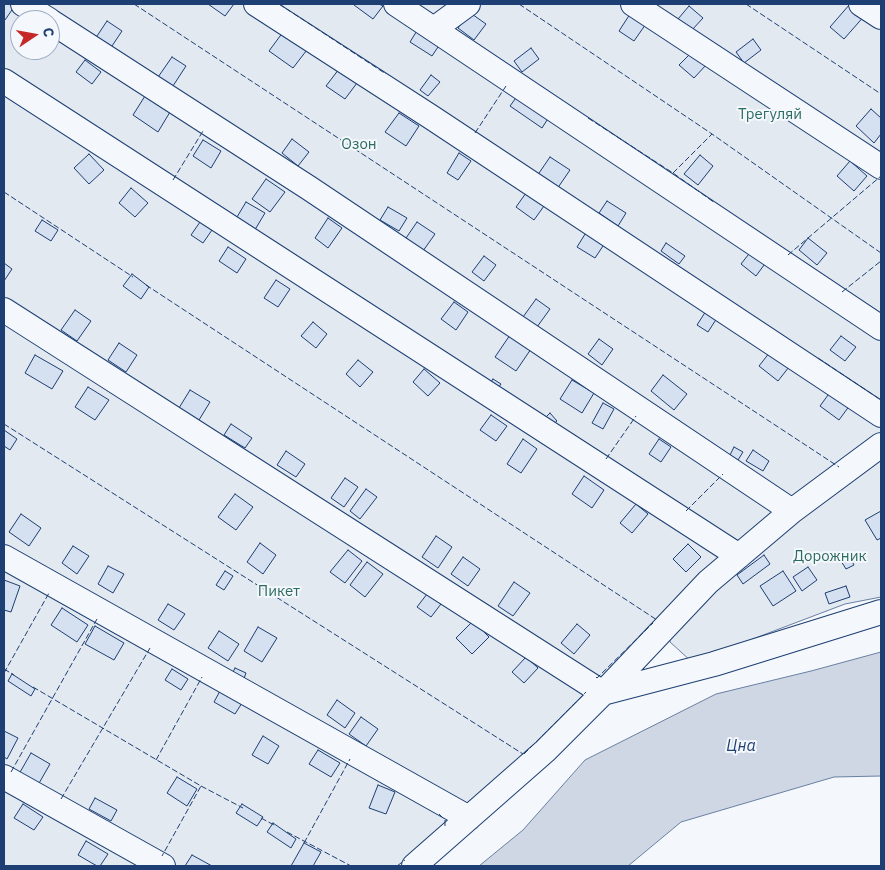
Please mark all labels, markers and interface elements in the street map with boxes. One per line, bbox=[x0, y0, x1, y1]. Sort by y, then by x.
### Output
north arrow bbox=[10, 10, 60, 60]
text: С bbox=[39, 26, 58, 38]
park label: Трегуляй bbox=[738, 106, 802, 124]
park label: Озон bbox=[341, 136, 377, 154]
park label: Дорожник bbox=[793, 548, 867, 566]
park label: Пикет bbox=[258, 583, 300, 601]
water label: Цна bbox=[726, 736, 756, 756]

